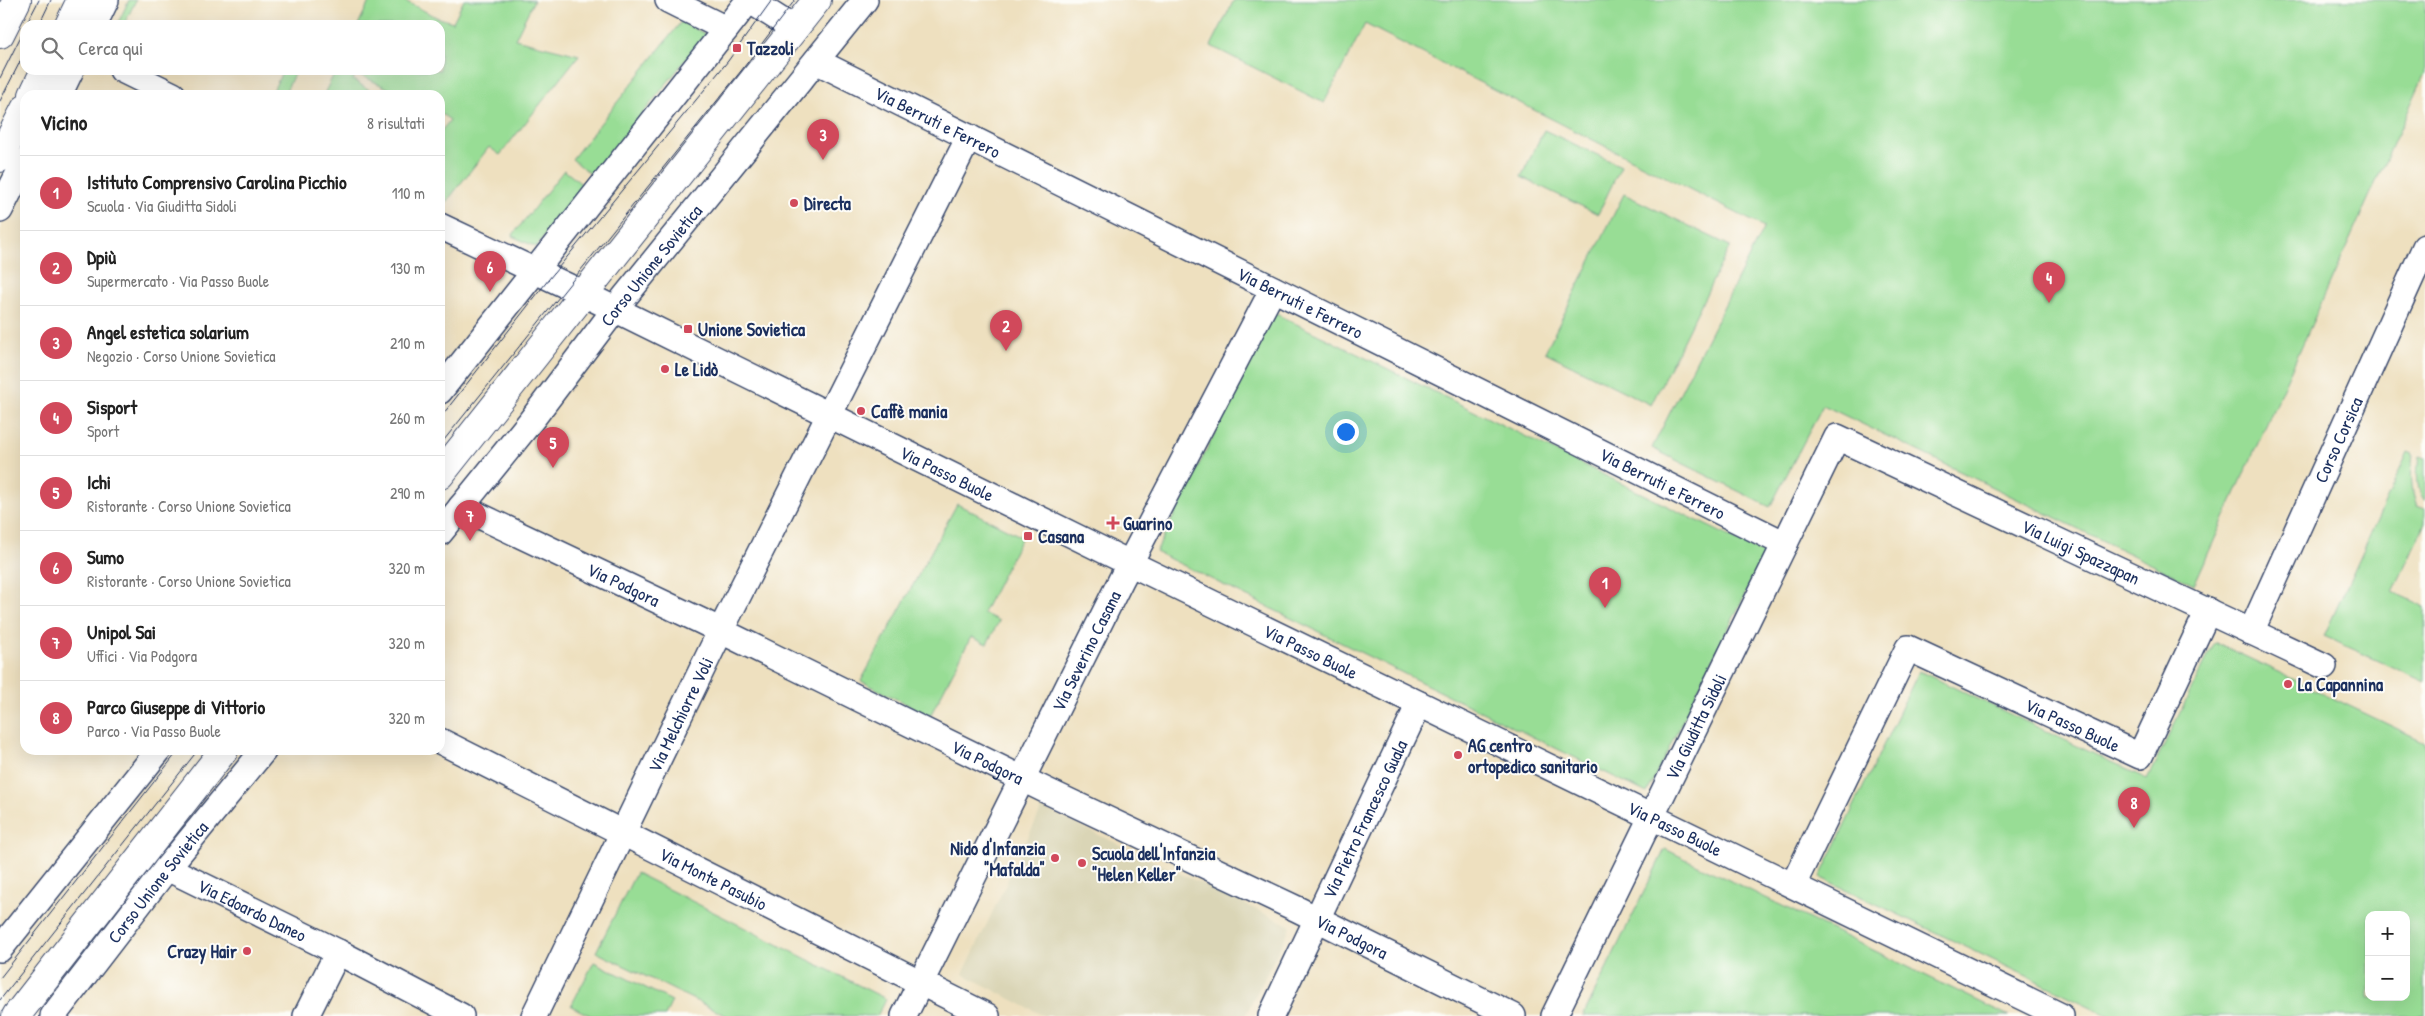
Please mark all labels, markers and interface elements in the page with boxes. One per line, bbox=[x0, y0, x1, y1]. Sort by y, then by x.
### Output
search box bbox=[20, 20, 445, 75]
icon: search bbox=[38, 34, 66, 62]
text: Cerca qui bbox=[78, 35, 143, 61]
place label: Tazzoli bbox=[746, 36, 794, 61]
marker: Tazzoli bbox=[731, 42, 743, 54]
street label: Via Berruti e Ferrero bbox=[871, 80, 1005, 164]
text: Vicino bbox=[40, 108, 87, 137]
text: 8 risultati bbox=[367, 112, 425, 134]
pin: 3 bbox=[807, 119, 839, 160]
text: Istituto Comprensivo Carolina Picchio bbox=[87, 169, 347, 195]
text: 1 bbox=[53, 182, 59, 204]
text: 110 m bbox=[392, 182, 425, 204]
place label: Directa bbox=[804, 191, 852, 216]
text: Scuola · Via Giuditta Sidoli bbox=[87, 195, 237, 217]
marker: Directa bbox=[788, 197, 800, 209]
street label: Corso Unione Sovietica bbox=[594, 199, 707, 331]
text: Dpiù bbox=[87, 244, 116, 270]
pin: 6 bbox=[474, 251, 506, 292]
text: 2 bbox=[52, 257, 60, 279]
text: 130 m bbox=[390, 257, 425, 279]
street label: Via Berruti e Ferrero bbox=[1233, 260, 1367, 344]
pin: 4 bbox=[2033, 262, 2065, 303]
text: Supermercato · Via Passo Buole bbox=[87, 270, 269, 292]
pin: 2 bbox=[990, 310, 1022, 351]
place label: Unione Sovietica bbox=[698, 317, 806, 342]
text: Angel estetica solarium bbox=[87, 319, 249, 345]
marker: Unione Sovietica bbox=[682, 323, 694, 335]
text: 3 bbox=[52, 332, 60, 354]
text: 210 m bbox=[390, 332, 425, 354]
text: Negozio · Corso Unione Sovietica bbox=[87, 345, 276, 367]
place label: Le Lidò bbox=[675, 357, 719, 382]
marker: Le Lidò bbox=[659, 363, 671, 375]
street label: Corso Corsica bbox=[2308, 393, 2368, 487]
text: Sisport bbox=[87, 394, 137, 420]
place label: Caffè mania bbox=[871, 399, 948, 424]
marker: Caffè mania bbox=[855, 405, 867, 417]
text: 4 bbox=[53, 407, 59, 429]
text: 260 m bbox=[389, 407, 425, 429]
your location bbox=[1333, 419, 1359, 445]
text: Sport bbox=[87, 420, 119, 442]
pin: 5 bbox=[537, 427, 569, 468]
street label: Via Passo Buole bbox=[896, 439, 998, 507]
street label: Via Berruti e Ferrero bbox=[1595, 441, 1730, 525]
text: Ichi bbox=[87, 469, 111, 495]
text: 5 bbox=[53, 482, 59, 504]
text: 290 m bbox=[390, 482, 425, 504]
text: Ristorante · Corso Unione Sovietica bbox=[87, 495, 291, 517]
pin: 7 bbox=[454, 500, 486, 541]
place label: Guarino bbox=[1123, 511, 1173, 536]
street label: Via Luigi Spazzapan bbox=[2018, 513, 2144, 590]
marker: Guarino bbox=[1107, 517, 1119, 529]
place label: Casana bbox=[1038, 524, 1085, 549]
marker: Casana bbox=[1022, 530, 1034, 542]
text: Sumo bbox=[87, 544, 124, 570]
street label: Via Podgora bbox=[583, 556, 664, 612]
text: 6 bbox=[53, 557, 59, 579]
text: 320 m bbox=[389, 557, 425, 579]
pin: 1 bbox=[1589, 567, 1621, 608]
text: Ristorante · Corso Unione Sovietica bbox=[87, 570, 291, 592]
street label: Via Severino Casana bbox=[1045, 586, 1126, 715]
street label: Via Passo Buole bbox=[1259, 618, 1362, 685]
text: Unipol Sai bbox=[87, 619, 156, 645]
text: 7 bbox=[52, 632, 60, 654]
text: 320 m bbox=[389, 632, 425, 654]
text: Uffici · Via Podgora bbox=[87, 645, 197, 667]
street label: Via Melchiorre Voli bbox=[641, 653, 719, 776]
street label: Via Giuditta Sidoli bbox=[1659, 669, 1732, 784]
place label: La Capannina bbox=[2298, 672, 2384, 698]
marker: La Capannina bbox=[2282, 678, 2294, 690]
street label: Via Passo Buole bbox=[2021, 692, 2124, 757]
text: Parco Giuseppe di Vittorio bbox=[87, 694, 265, 720]
text: 8 bbox=[53, 707, 59, 729]
text: 320 m bbox=[389, 707, 425, 729]
text: Parco · Via Passo Buole bbox=[87, 720, 221, 742]
street label: Via Podgora bbox=[947, 733, 1028, 790]
place label: AG centro ortopedico sanitario bbox=[1468, 733, 1598, 780]
street label: Via Pietro Francesco Guala bbox=[1316, 736, 1413, 903]
marker: AG centro ortopedico sanitario bbox=[1452, 749, 1464, 761]
pin: 8 bbox=[2118, 787, 2150, 828]
street label: Via Passo Buole bbox=[1624, 795, 1726, 862]
street label: Corso Unione Sovietica bbox=[101, 815, 213, 948]
place label: Nido d'Infanzia "Mafalda" bbox=[950, 836, 1046, 882]
street label: Via Monte Pasubio bbox=[655, 841, 772, 916]
place label: Scuola dell'Infanzia "Helen Keller" bbox=[1092, 841, 1216, 887]
marker: Nido d'Infanzia "Mafalda" bbox=[1049, 852, 1061, 864]
marker: Scuola dell'Infanzia "Helen Keller" bbox=[1076, 857, 1088, 869]
street label: Via Edoardo Daneo bbox=[194, 873, 311, 947]
street label: Via Podgora bbox=[1312, 908, 1392, 965]
map controls bbox=[2365, 911, 2410, 1001]
button: + bbox=[2365, 911, 2410, 956]
place label: Crazy Hair bbox=[167, 939, 237, 965]
marker: Crazy Hair bbox=[241, 945, 253, 957]
button: − bbox=[2365, 956, 2410, 1001]

